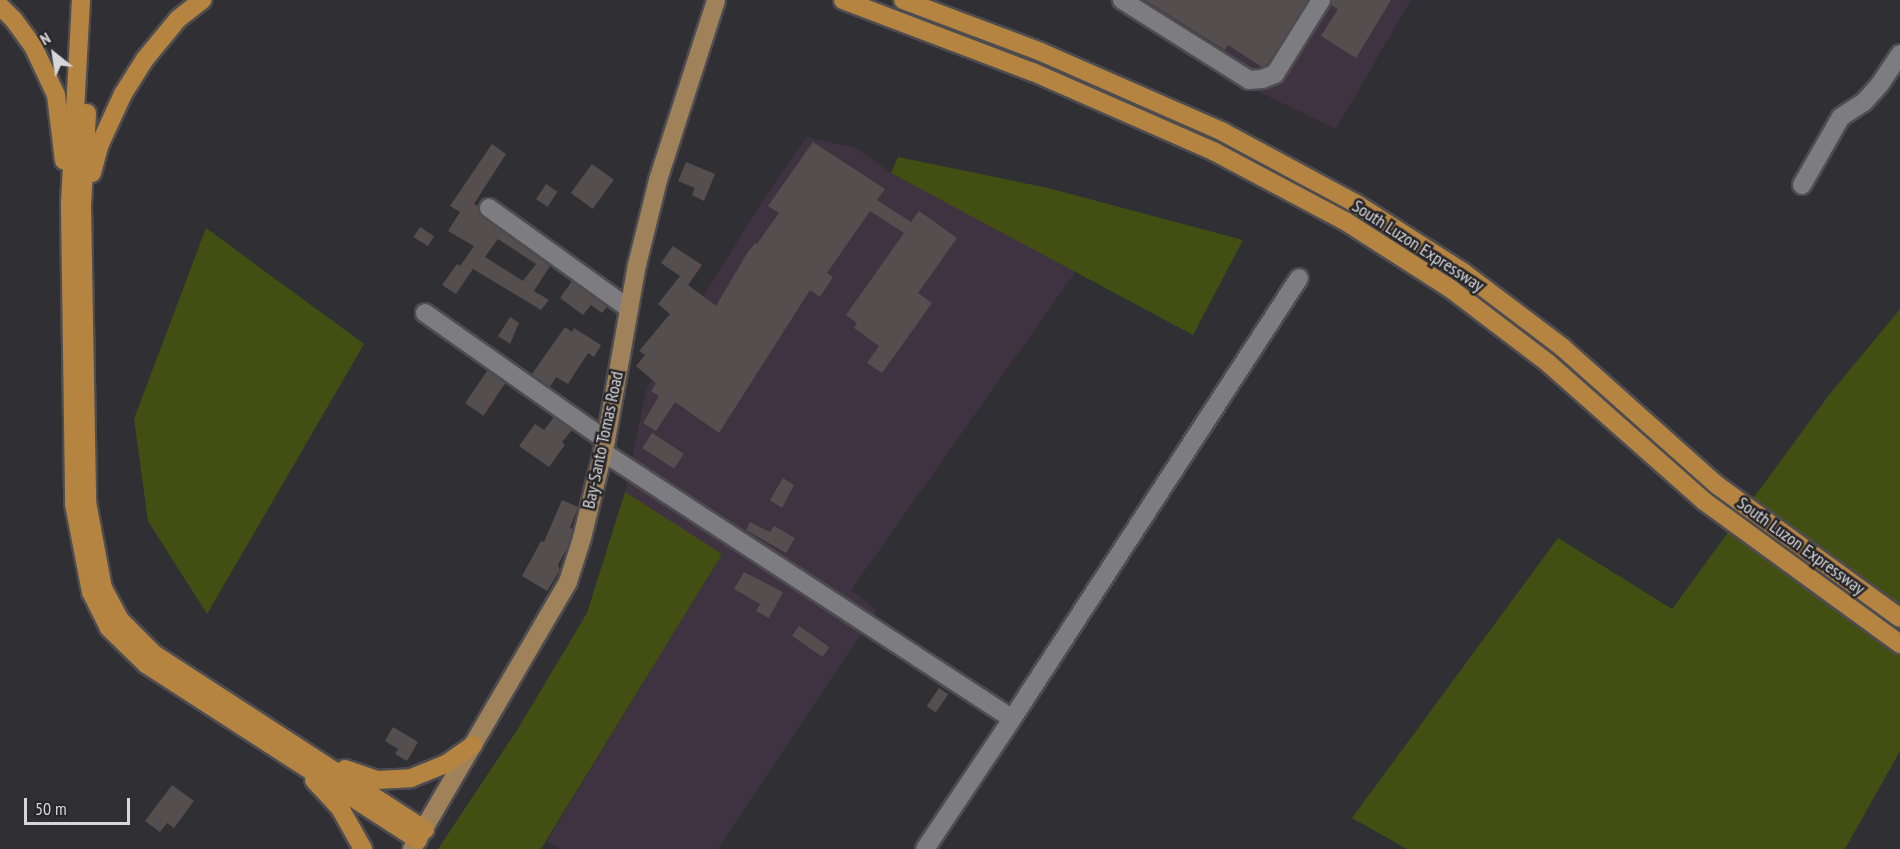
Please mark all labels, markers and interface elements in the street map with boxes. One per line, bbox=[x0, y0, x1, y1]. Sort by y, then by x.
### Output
north arrow bbox=[24, 24, 84, 84]
text: N bbox=[36, 28, 54, 49]
street label: South Luzon Expressway bbox=[1348, 195, 1488, 297]
street label: Bay-Santo Tomas Road bbox=[578, 369, 628, 511]
street label: South Luzon Expressway bbox=[1733, 492, 1869, 600]
scale bar bbox=[27, 786, 134, 824]
text: 50 m bbox=[35, 797, 67, 820]

